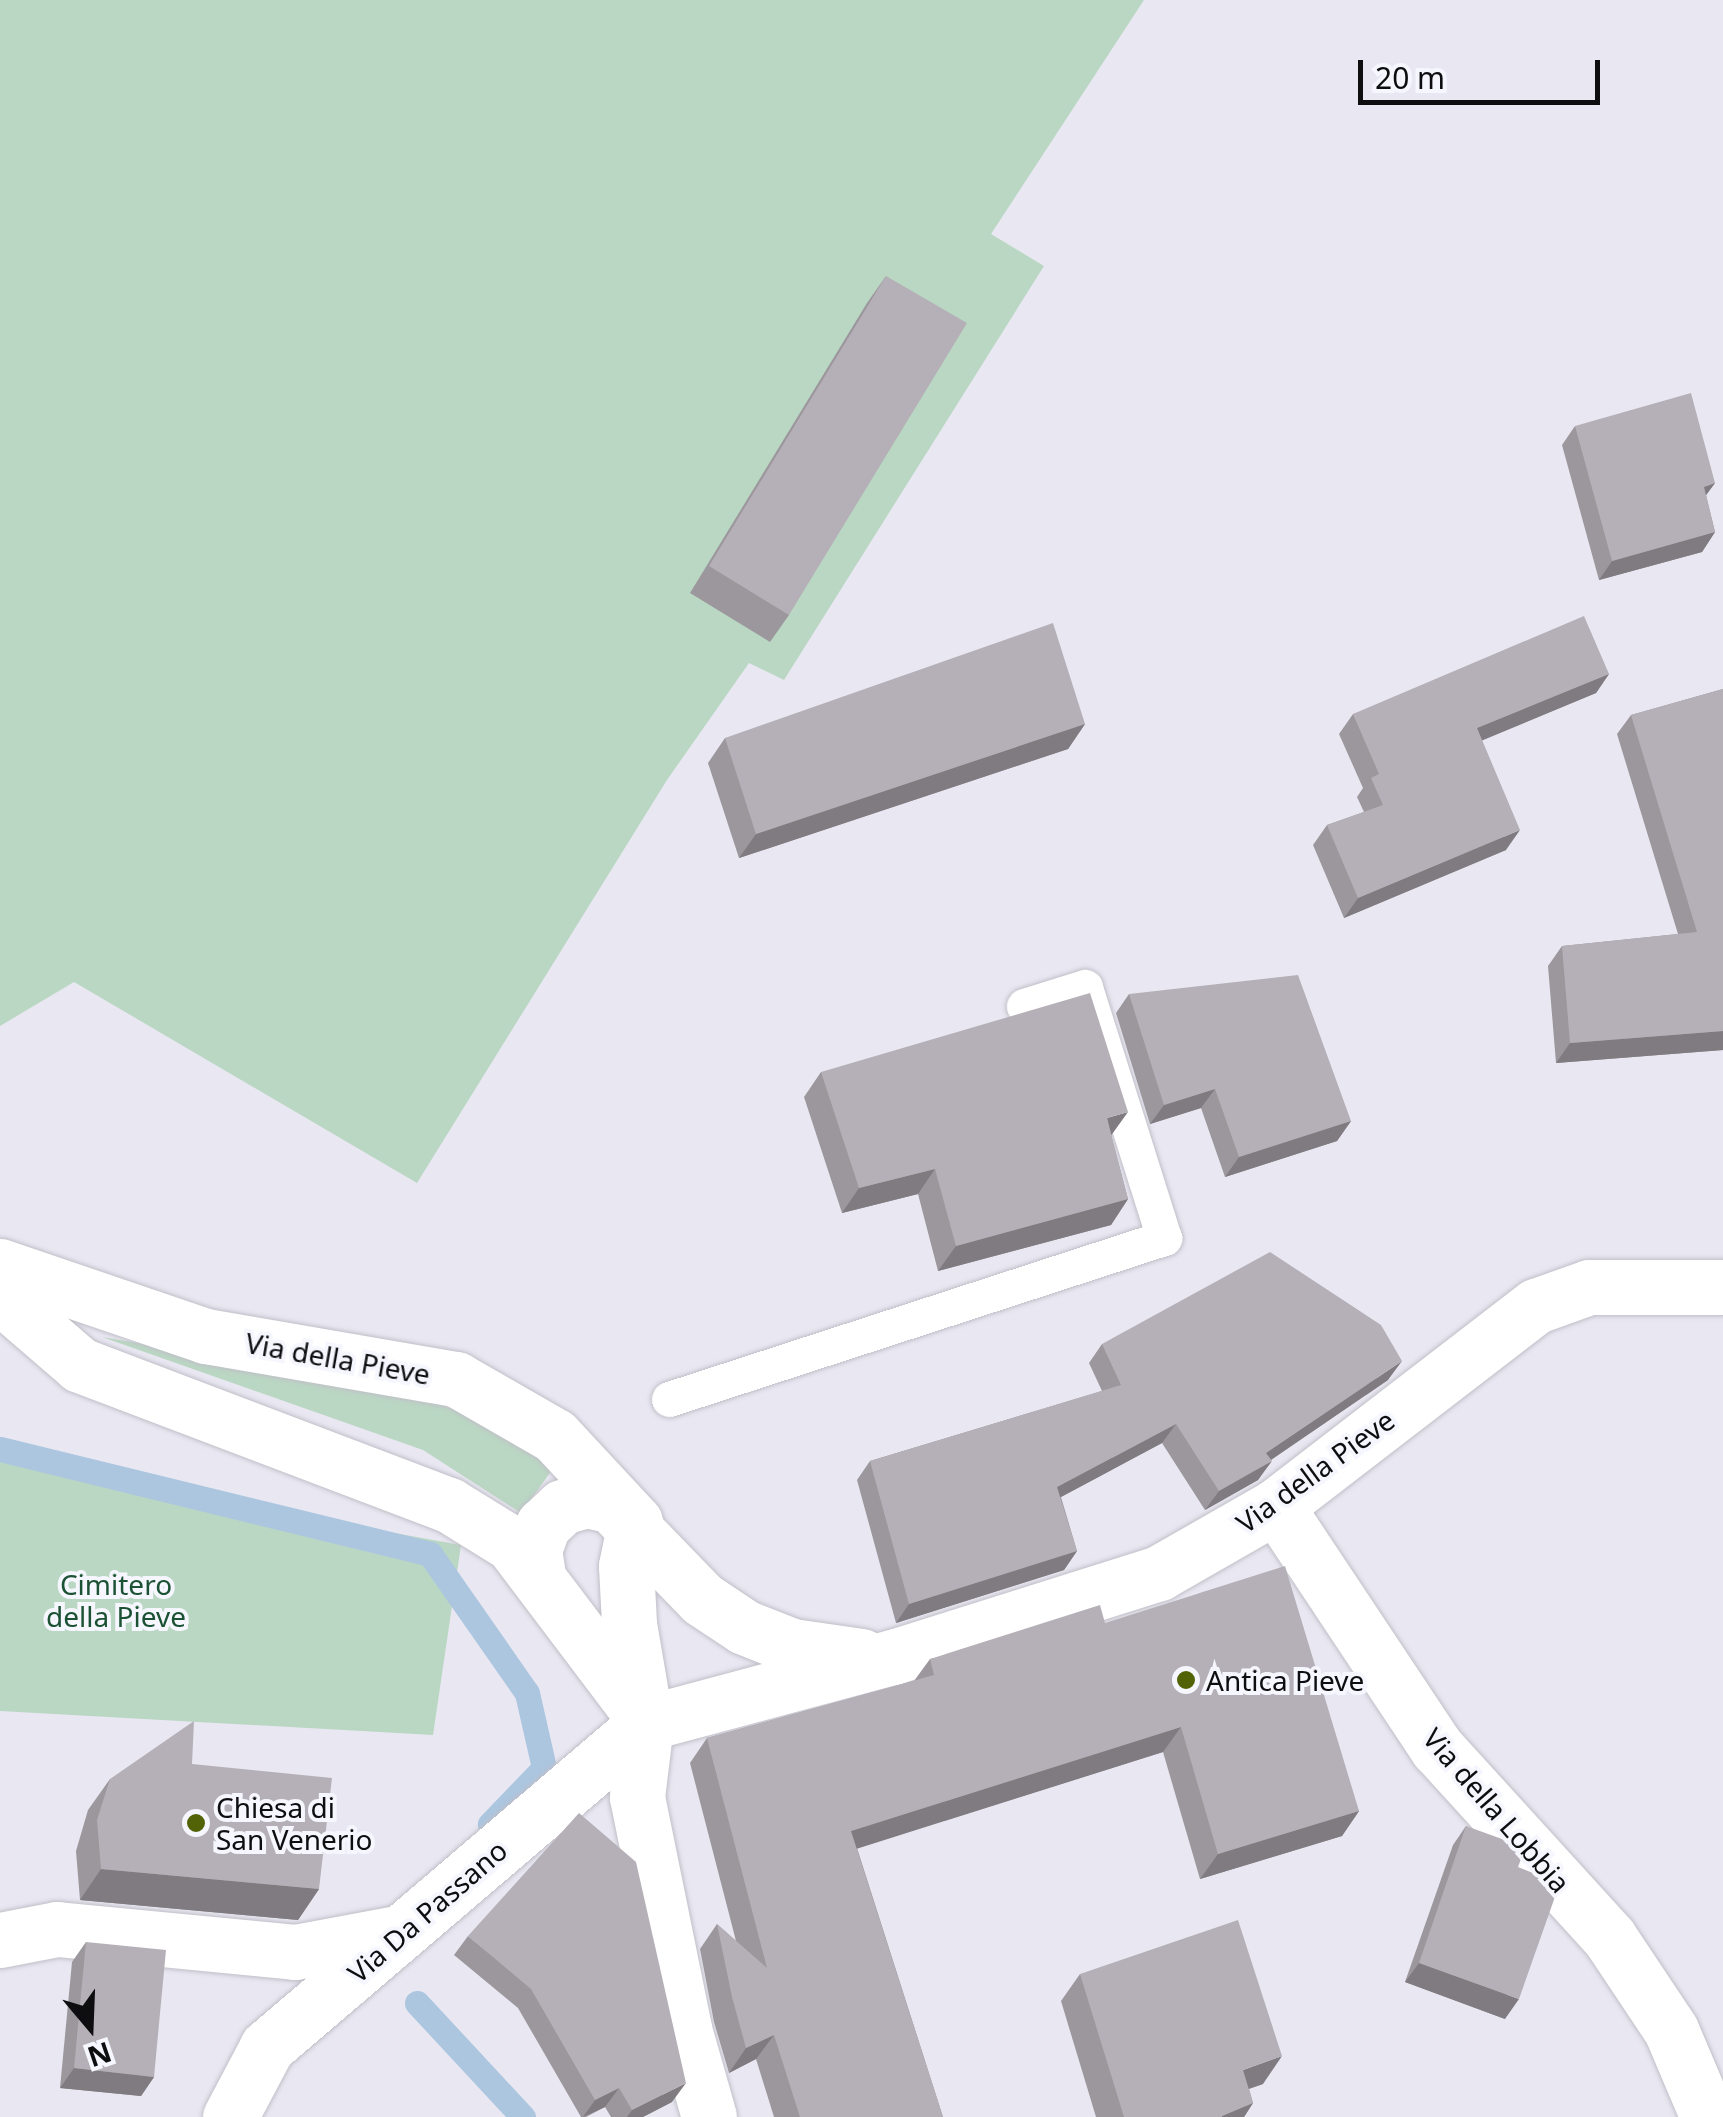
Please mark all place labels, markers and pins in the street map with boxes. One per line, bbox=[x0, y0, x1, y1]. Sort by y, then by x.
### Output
place label: Antica Pieve bbox=[1206, 1663, 1364, 1697]
marker: Antica Pieve bbox=[1175, 1669, 1197, 1691]
place label: Chiesa di San Venerio bbox=[216, 1790, 373, 1856]
marker: Chiesa di San Venerio bbox=[185, 1812, 207, 1834]

